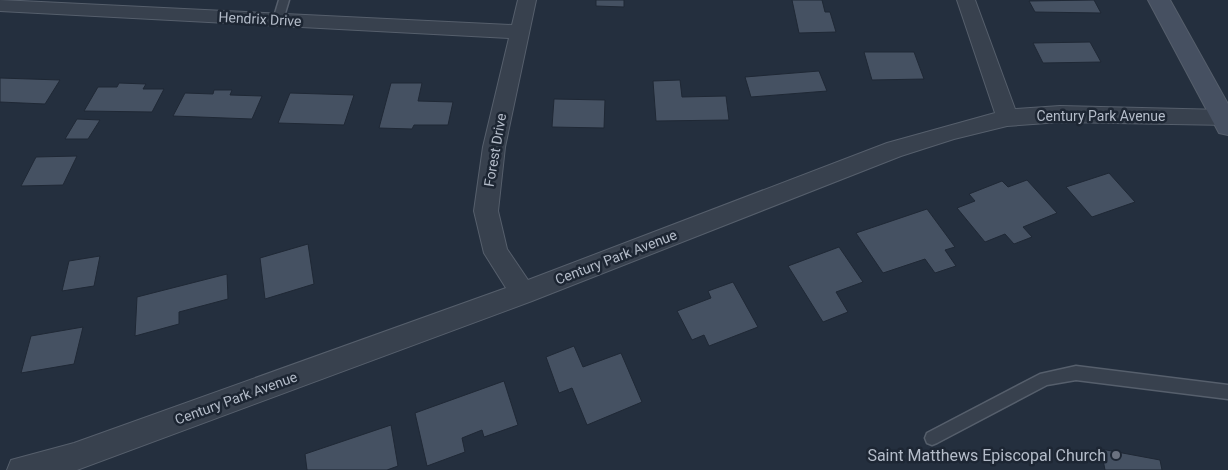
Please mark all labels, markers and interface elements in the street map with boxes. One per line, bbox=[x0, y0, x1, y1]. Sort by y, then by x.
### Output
street label: Hendrix Drive bbox=[218, 9, 302, 29]
street label: Century Park Avenue bbox=[1037, 108, 1166, 124]
street label: Forest Drive bbox=[481, 112, 509, 188]
street label: Century Park Avenue bbox=[553, 226, 679, 288]
street label: Century Park Avenue bbox=[173, 368, 299, 428]
place label: Saint Matthews Episcopal Church bbox=[867, 446, 1106, 465]
marker: Saint Matthews Episcopal Church bbox=[1110, 449, 1122, 461]

